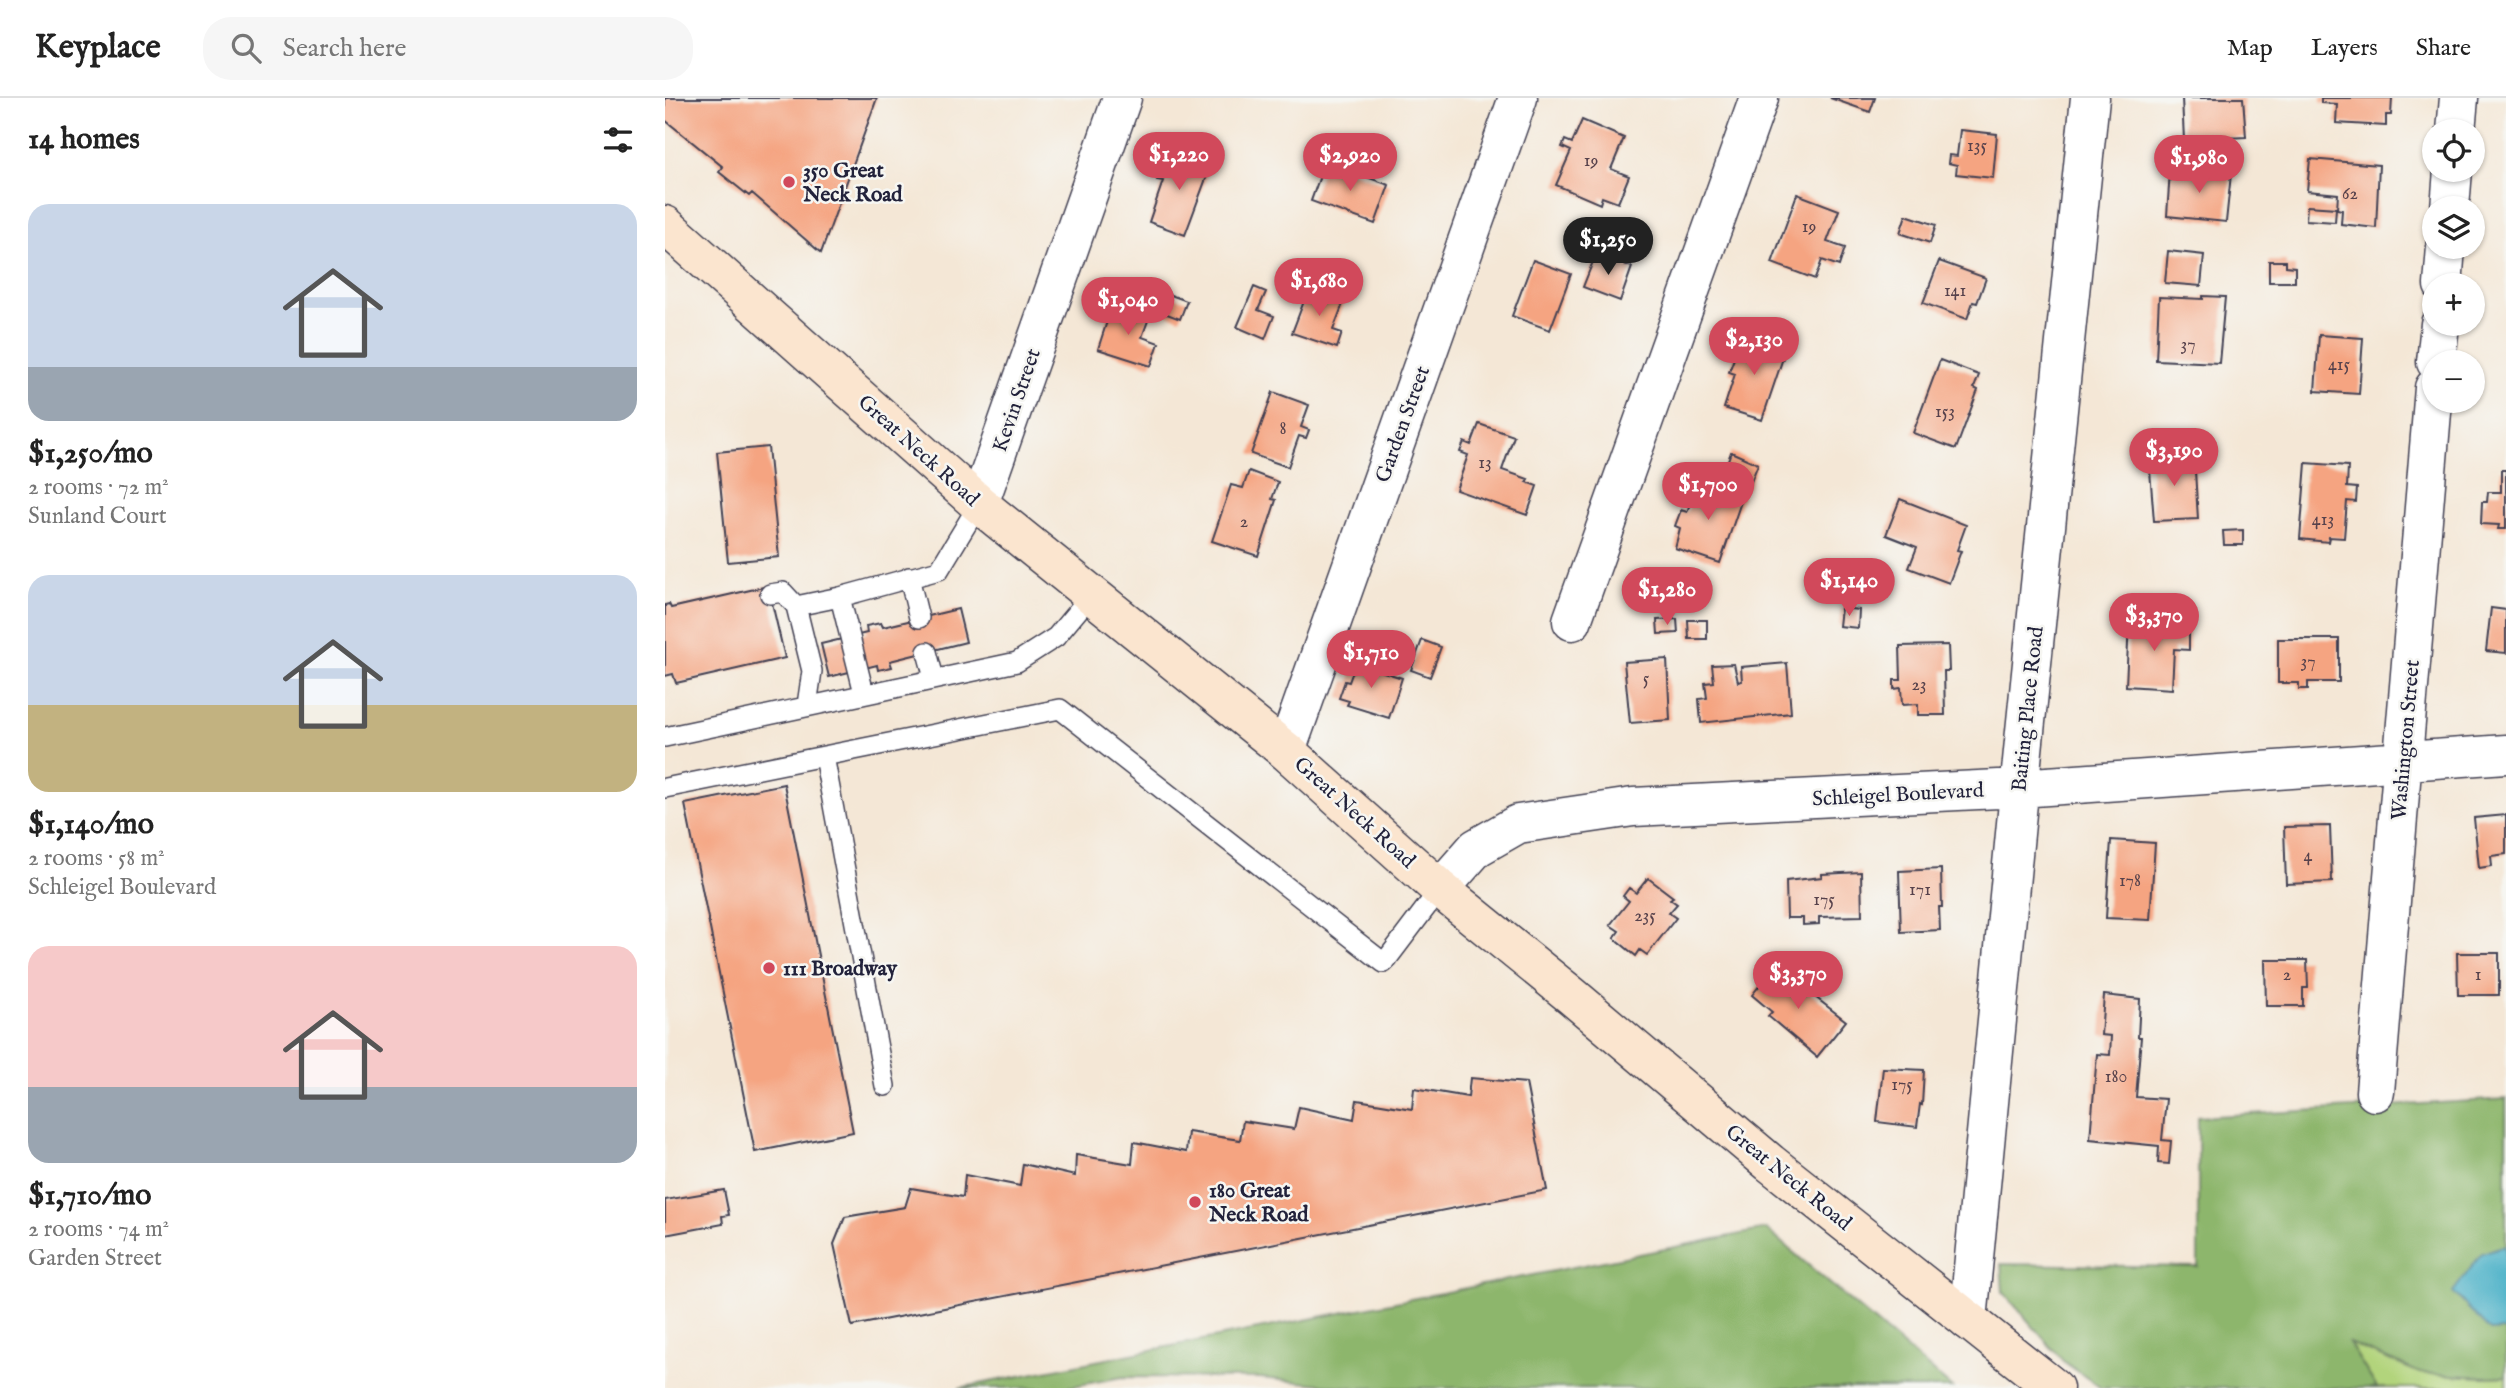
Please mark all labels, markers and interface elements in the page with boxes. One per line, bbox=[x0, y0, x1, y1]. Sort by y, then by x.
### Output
search box bbox=[203, 17, 693, 80]
text: Keyplace bbox=[35, 27, 161, 69]
icon: search bbox=[227, 29, 265, 67]
text: Search here bbox=[283, 32, 407, 65]
text: Map bbox=[2227, 33, 2273, 64]
text: Layers bbox=[2311, 33, 2378, 64]
text: Share bbox=[2416, 33, 2471, 64]
map controls bbox=[2422, 119, 2485, 413]
button: locate bbox=[2422, 119, 2485, 182]
text: 14 homes bbox=[28, 121, 140, 159]
icon: filters bbox=[599, 121, 637, 159]
pin: $1,220 bbox=[1122, 132, 1236, 192]
pin: $2,920 bbox=[1293, 134, 1407, 193]
house number: 135 bbox=[1967, 135, 1987, 158]
pin: $1,980 bbox=[2142, 136, 2256, 195]
text: $1,220 bbox=[1149, 140, 1209, 169]
text: $2,920 bbox=[1319, 141, 1381, 170]
text: $1,980 bbox=[2170, 143, 2228, 172]
house number: 19 bbox=[1584, 150, 1598, 173]
place label: 350 Great Neck Road bbox=[802, 158, 903, 209]
marker: 350 Great Neck Road bbox=[781, 174, 797, 190]
house number: 62 bbox=[2342, 183, 2358, 206]
button: layers bbox=[2422, 196, 2485, 259]
house number: 19 bbox=[1802, 216, 1816, 239]
pin: $1,250 bbox=[1551, 218, 1665, 277]
text: $1,250 bbox=[1579, 225, 1637, 254]
icon: home bbox=[270, 250, 396, 376]
pin: $1,680 bbox=[1262, 258, 1376, 318]
text: $1,680 bbox=[1290, 266, 1348, 295]
button: + bbox=[2422, 273, 2485, 336]
pin: $1,040 bbox=[1071, 278, 1185, 337]
house number: 141 bbox=[1944, 280, 1966, 303]
text: $1,040 bbox=[1097, 285, 1159, 314]
pin: $2,130 bbox=[1697, 317, 1811, 377]
text: $2,130 bbox=[1725, 325, 1783, 354]
house number: 37 bbox=[2180, 334, 2196, 357]
street label: Kevin Street bbox=[987, 345, 1048, 456]
button: − bbox=[2422, 350, 2485, 413]
house number: 415 bbox=[2328, 354, 2350, 377]
street label: Garden Street bbox=[1370, 362, 1437, 487]
street label: Great Neck Road bbox=[852, 389, 985, 513]
house number: 153 bbox=[1935, 401, 1955, 424]
house number: 8 bbox=[1279, 418, 1287, 441]
pin: $3,190 bbox=[2117, 428, 2231, 488]
text: $1,250/mo bbox=[28, 435, 153, 473]
text: $3,190 bbox=[2145, 436, 2203, 465]
house number: 13 bbox=[1478, 452, 1492, 475]
pin: $1,700 bbox=[1651, 462, 1765, 522]
text: $1,700 bbox=[1678, 470, 1738, 499]
text: 2 rooms · 72 m² bbox=[28, 473, 169, 502]
text: Sunland Court bbox=[28, 502, 167, 531]
house number: 413 bbox=[2312, 509, 2334, 532]
house number: 2 bbox=[1240, 511, 1248, 534]
pin: $1,140 bbox=[1792, 559, 1906, 618]
text: $1,140 bbox=[1820, 566, 1878, 595]
pin: $1,280 bbox=[1610, 568, 1724, 627]
text: $1,280 bbox=[1638, 575, 1696, 604]
pin: $3,370 bbox=[2097, 594, 2211, 653]
text: $3,370 bbox=[2125, 601, 2183, 630]
icon: home bbox=[270, 621, 396, 747]
street label: Baiting Place Road bbox=[2006, 624, 2051, 793]
pin: $1,710 bbox=[1314, 630, 1428, 690]
text: $1,710 bbox=[1343, 638, 1399, 667]
house number: 37 bbox=[2300, 651, 2316, 674]
street label: Washington Street bbox=[2386, 659, 2427, 821]
house number: 5 bbox=[1643, 668, 1650, 691]
house number: 23 bbox=[1911, 674, 1927, 697]
street label: Great Neck Road bbox=[1288, 751, 1421, 875]
street label: Schleigel Boulevard bbox=[1812, 777, 1985, 813]
text: $1,140/mo bbox=[28, 806, 154, 844]
text: 2 rooms · 58 m² bbox=[28, 844, 165, 873]
house number: 4 bbox=[2304, 845, 2313, 868]
house number: 178 bbox=[2119, 870, 2141, 893]
text: Schleigel Boulevard bbox=[28, 873, 216, 902]
house number: 171 bbox=[1909, 879, 1931, 902]
house number: 175 bbox=[1813, 889, 1835, 912]
house number: 235 bbox=[1634, 905, 1656, 928]
pin: $3,370 bbox=[1741, 951, 1855, 1011]
place label: 111 Broadway bbox=[783, 956, 898, 983]
text: $3,370 bbox=[1769, 959, 1827, 988]
marker: 111 Broadway bbox=[761, 960, 777, 976]
house number: 2 bbox=[2283, 964, 2291, 987]
house number: 1 bbox=[2475, 964, 2481, 987]
icon: home bbox=[270, 992, 396, 1118]
house number: 180 bbox=[2105, 1066, 2127, 1089]
house number: 175 bbox=[1891, 1074, 1913, 1097]
street label: Great Neck Road bbox=[1720, 1119, 1857, 1238]
text: $1,710/mo bbox=[28, 1177, 151, 1215]
place label: 180 Great Neck Road bbox=[1208, 1178, 1309, 1229]
marker: 180 Great Neck Road bbox=[1187, 1194, 1203, 1210]
text: 2 rooms · 74 m² bbox=[28, 1215, 169, 1244]
text: Garden Street bbox=[28, 1244, 162, 1273]

